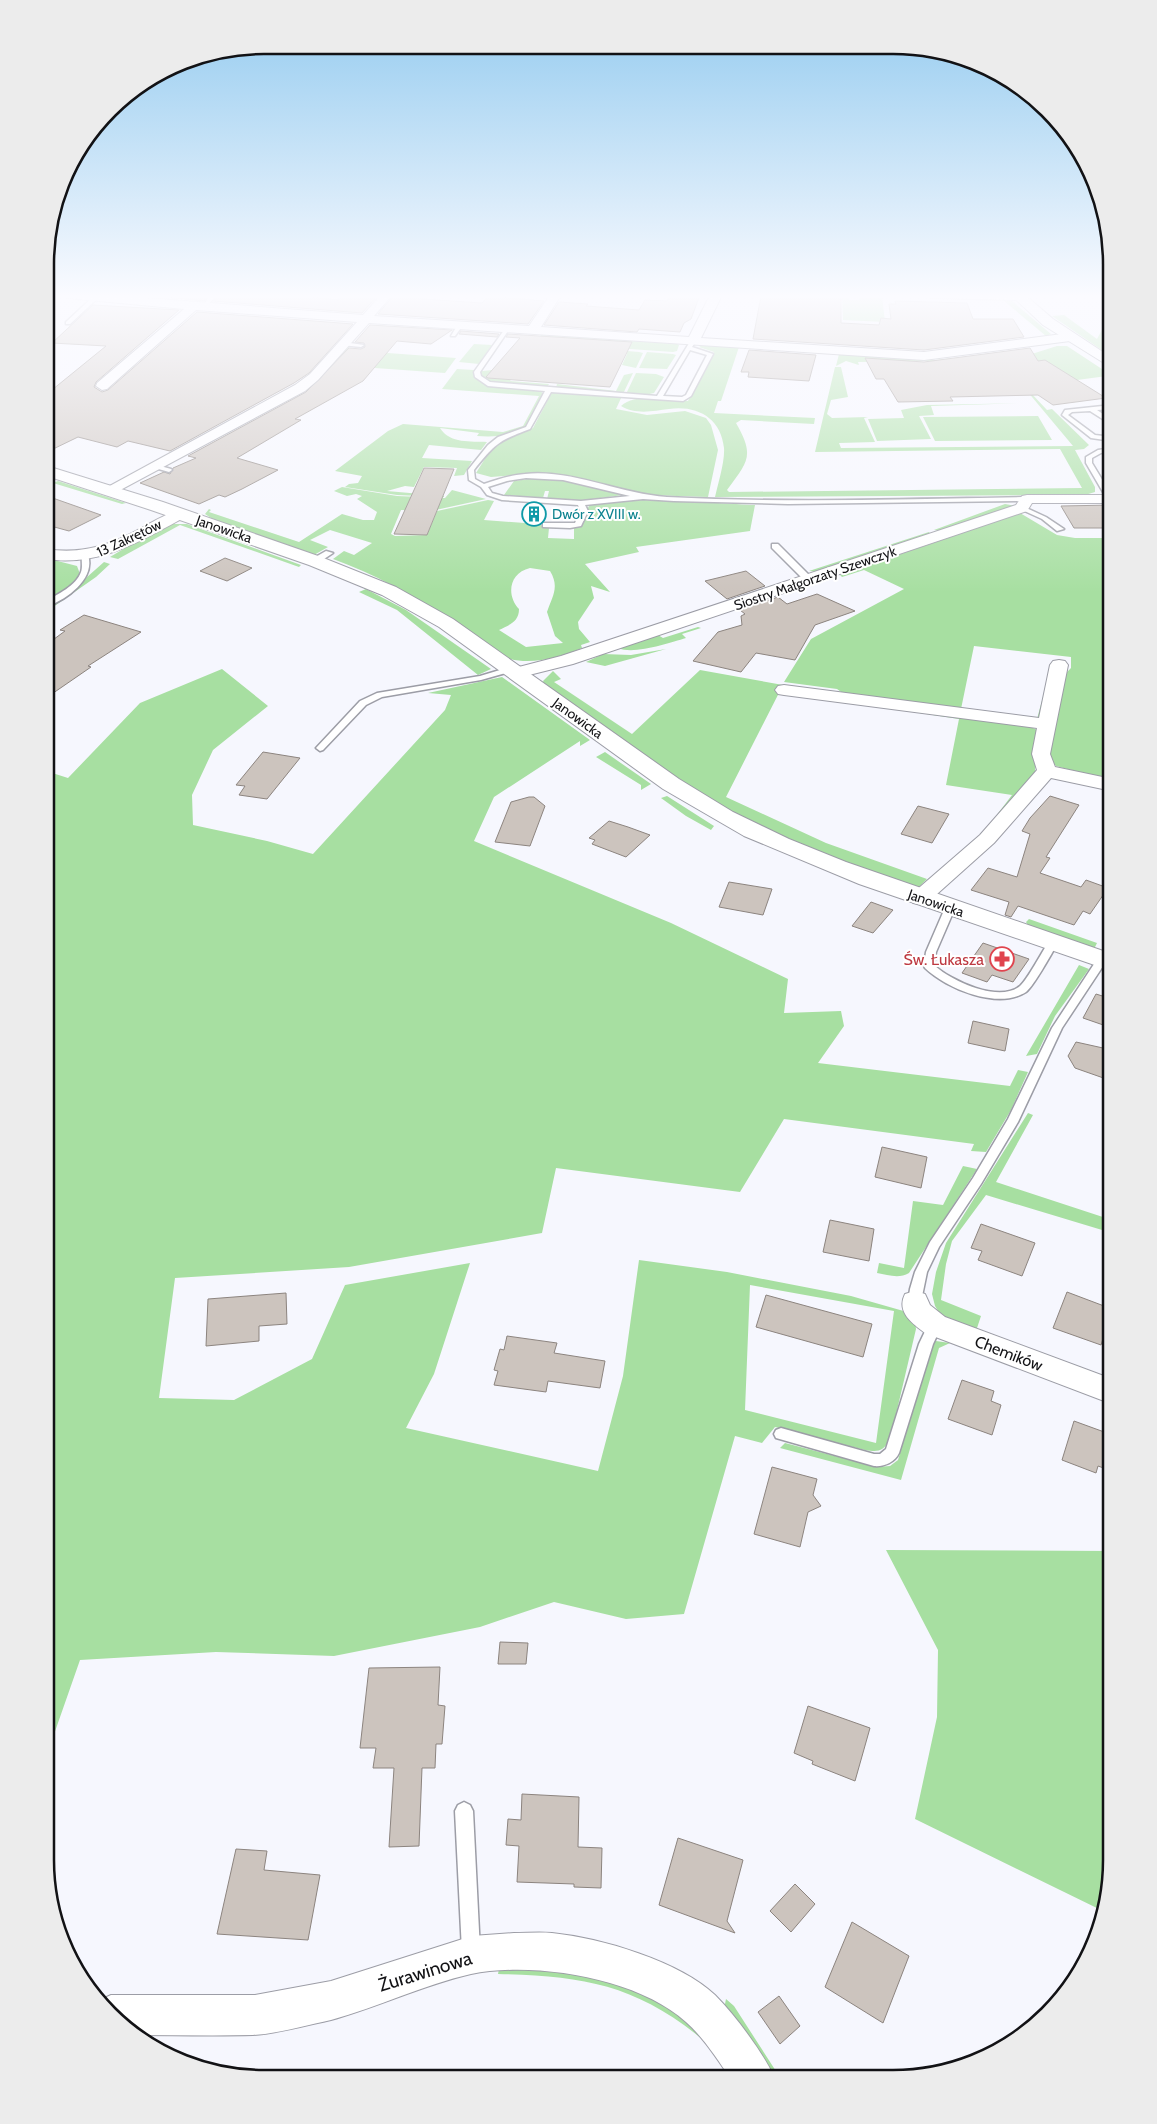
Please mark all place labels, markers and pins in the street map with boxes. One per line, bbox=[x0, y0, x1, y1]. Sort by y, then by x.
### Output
building icon: Dwór z XVIII w. bbox=[521, 501, 547, 527]
place label: Dwór z XVIII w. bbox=[552, 505, 641, 523]
pharmacy icon: Św. Łukasza bbox=[989, 946, 1015, 972]
place label: Św. Łukasza bbox=[903, 950, 984, 969]

